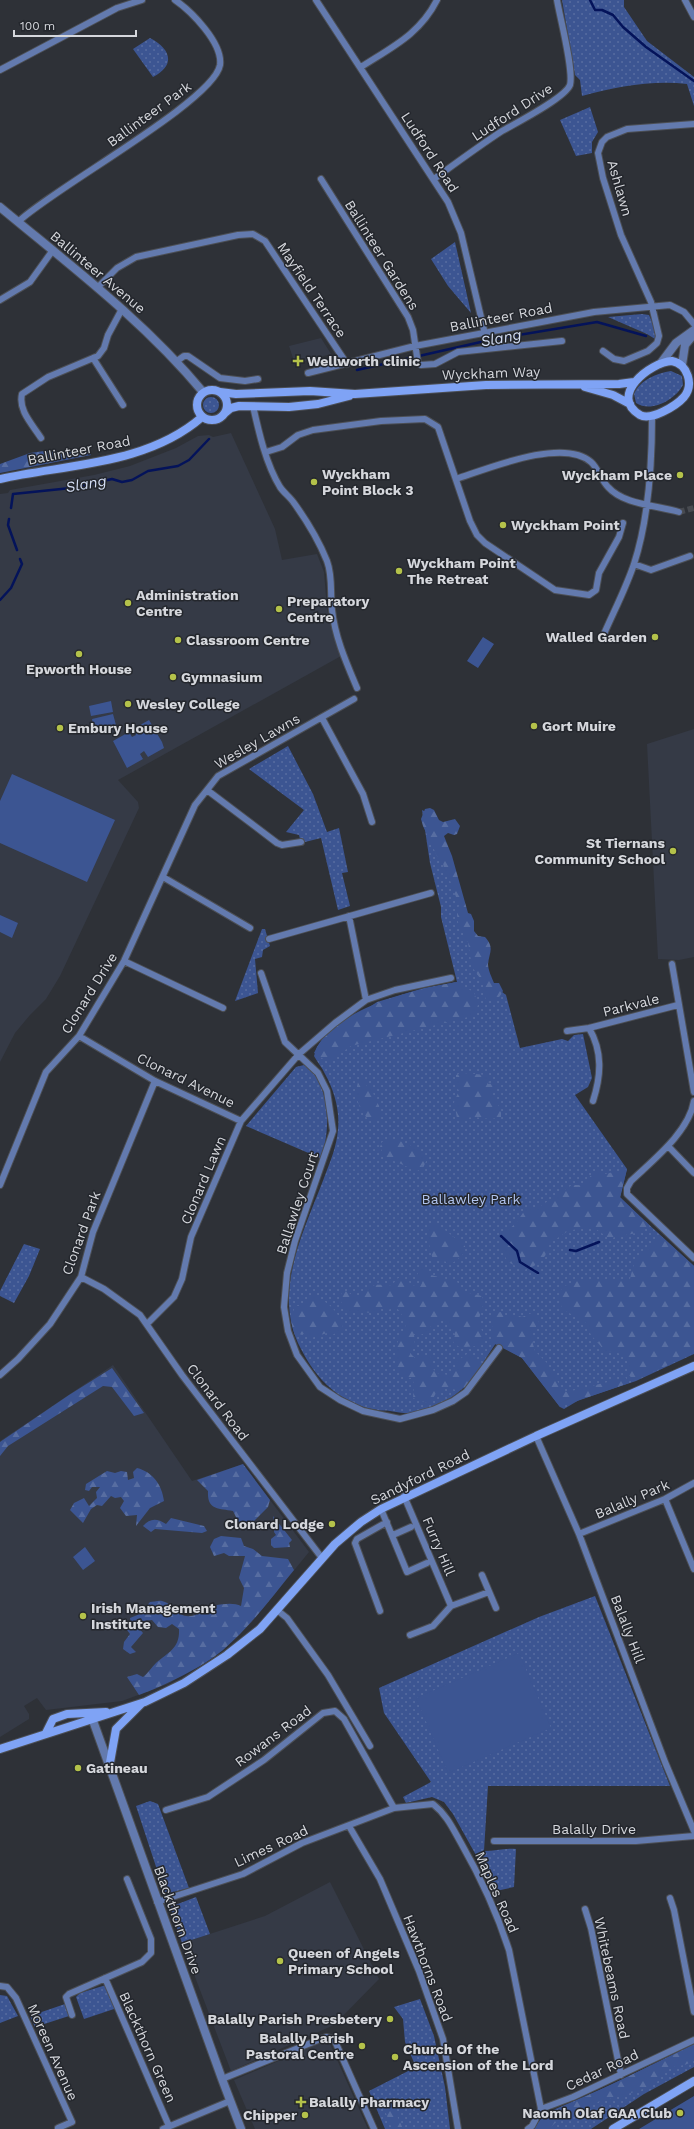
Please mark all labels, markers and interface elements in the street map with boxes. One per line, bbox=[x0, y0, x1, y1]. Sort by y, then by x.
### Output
scale bar bbox=[14, 12, 136, 38]
text: 100 m bbox=[20, 19, 55, 33]
street label: Ballinteer Park bbox=[104, 78, 194, 150]
street label: Ludford Drive bbox=[469, 80, 555, 144]
street label: Ludford Road bbox=[398, 109, 462, 195]
street label: Ashlawn bbox=[604, 158, 636, 218]
street label: Ballinteer Gardens bbox=[342, 197, 422, 313]
street label: Ballinteer Avenue bbox=[47, 228, 149, 316]
street label: Mayfield Terrace bbox=[274, 239, 350, 341]
street label: Ballinteer Road bbox=[448, 299, 554, 335]
water label: Slang bbox=[479, 325, 523, 351]
place label: Wellworth clinic bbox=[307, 353, 420, 369]
marker: Wellworth clinic bbox=[292, 355, 304, 367]
street label: Wyckham Way bbox=[442, 363, 541, 383]
street label: Ballinteer Road bbox=[26, 432, 132, 468]
place label: Wyckham Point Block 3 bbox=[322, 466, 414, 498]
place label: Wyckham Place bbox=[562, 467, 672, 483]
marker: Wyckham Place bbox=[675, 470, 685, 480]
water label: Slang bbox=[64, 472, 108, 496]
marker: Wyckham Point Block 3 bbox=[309, 477, 319, 487]
place label: Wyckham Point bbox=[511, 517, 620, 533]
marker: Wyckham Point bbox=[498, 520, 508, 530]
place label: Wyckham Point The Retreat bbox=[407, 555, 516, 587]
marker: Wyckham Point The Retreat bbox=[394, 566, 404, 576]
place label: Administration Centre bbox=[136, 587, 239, 619]
place label: Preparatory Centre bbox=[287, 593, 369, 625]
marker: Administration Centre bbox=[123, 598, 133, 608]
marker: Preparatory Centre bbox=[274, 604, 284, 614]
place label: Walled Garden bbox=[546, 629, 647, 645]
place label: Classroom Centre bbox=[186, 632, 310, 648]
marker: Walled Garden bbox=[650, 632, 660, 642]
marker: Classroom Centre bbox=[173, 635, 183, 645]
marker: Epworth House bbox=[74, 649, 84, 659]
place label: Epworth House bbox=[26, 661, 132, 677]
place label: Gymnasium bbox=[181, 669, 262, 685]
marker: Gymnasium bbox=[168, 672, 178, 682]
place label: Wesley College bbox=[136, 696, 240, 712]
marker: Wesley College bbox=[123, 699, 133, 709]
street label: Wesley Lawns bbox=[211, 710, 303, 772]
place label: Gort Muire bbox=[542, 718, 616, 734]
place label: Embury House bbox=[68, 720, 168, 736]
marker: Gort Muire bbox=[529, 721, 539, 731]
marker: Embury House bbox=[55, 723, 65, 733]
place label: St Tiernans Community School bbox=[535, 835, 666, 867]
marker: St Tiernans Community School bbox=[668, 846, 678, 856]
street label: Clonard Drive bbox=[58, 949, 120, 1037]
street label: Parkvale bbox=[601, 990, 661, 1020]
street label: Clonard Avenue bbox=[134, 1049, 238, 1111]
street label: Clonard Lawn bbox=[177, 1133, 229, 1227]
street label: Ballawley Court bbox=[273, 1150, 321, 1256]
street label: Clonard Park bbox=[58, 1189, 104, 1277]
park label: Ballawley Park bbox=[422, 1191, 521, 1207]
street label: Clonard Road bbox=[184, 1360, 252, 1444]
street label: Sandyford Road bbox=[368, 1446, 472, 1508]
street label: Balally Park bbox=[592, 1476, 672, 1522]
street label: Furry Hill bbox=[419, 1514, 459, 1578]
place label: Clonard Lodge bbox=[225, 1516, 324, 1532]
marker: Clonard Lodge bbox=[327, 1519, 337, 1529]
street label: Balally Hill bbox=[608, 1593, 649, 1666]
place label: Irish Management Institute bbox=[91, 1600, 215, 1632]
marker: Irish Management Institute bbox=[78, 1611, 88, 1621]
street label: Rowans Road bbox=[232, 1702, 314, 1770]
place label: Gatineau bbox=[86, 1760, 148, 1776]
marker: Gatineau bbox=[73, 1763, 83, 1773]
street label: Balally Drive bbox=[552, 1821, 636, 1837]
street label: Limes Road bbox=[231, 1822, 311, 1870]
street label: Maples Road bbox=[472, 1849, 522, 1935]
street label: Blackthorn Drive bbox=[151, 1864, 205, 1976]
street label: Hawthorns Road bbox=[400, 1912, 456, 2024]
street label: Whitebeams Road bbox=[591, 1916, 633, 2040]
place label: Queen of Angels Primary School bbox=[288, 1945, 400, 1977]
marker: Queen of Angels Primary School bbox=[275, 1956, 285, 1966]
street label: Blackthorn Green bbox=[116, 1989, 180, 2105]
street label: Moreen Avenue bbox=[24, 2001, 82, 2103]
place label: Balally Parish Presbetery bbox=[208, 2011, 382, 2027]
marker: Balally Parish Presbetery bbox=[385, 2014, 395, 2024]
place label: Balally Parish Pastoral Centre bbox=[246, 2030, 354, 2062]
marker: Balally Parish Pastoral Centre bbox=[357, 2041, 367, 2051]
place label: Church Of the Ascension of the Lord bbox=[403, 2041, 554, 2073]
street label: Cedar Road bbox=[563, 2046, 641, 2094]
marker: Church Of the Ascension of the Lord bbox=[390, 2052, 400, 2062]
place label: Balally Pharmacy bbox=[309, 2094, 429, 2110]
marker: Balally Pharmacy bbox=[296, 2097, 306, 2107]
place label: Naomh Olaf GAA Club bbox=[522, 2105, 672, 2121]
place label: Chipper bbox=[243, 2107, 297, 2123]
marker: Naomh Olaf GAA Club bbox=[675, 2108, 685, 2118]
marker: Chipper bbox=[300, 2110, 310, 2120]

